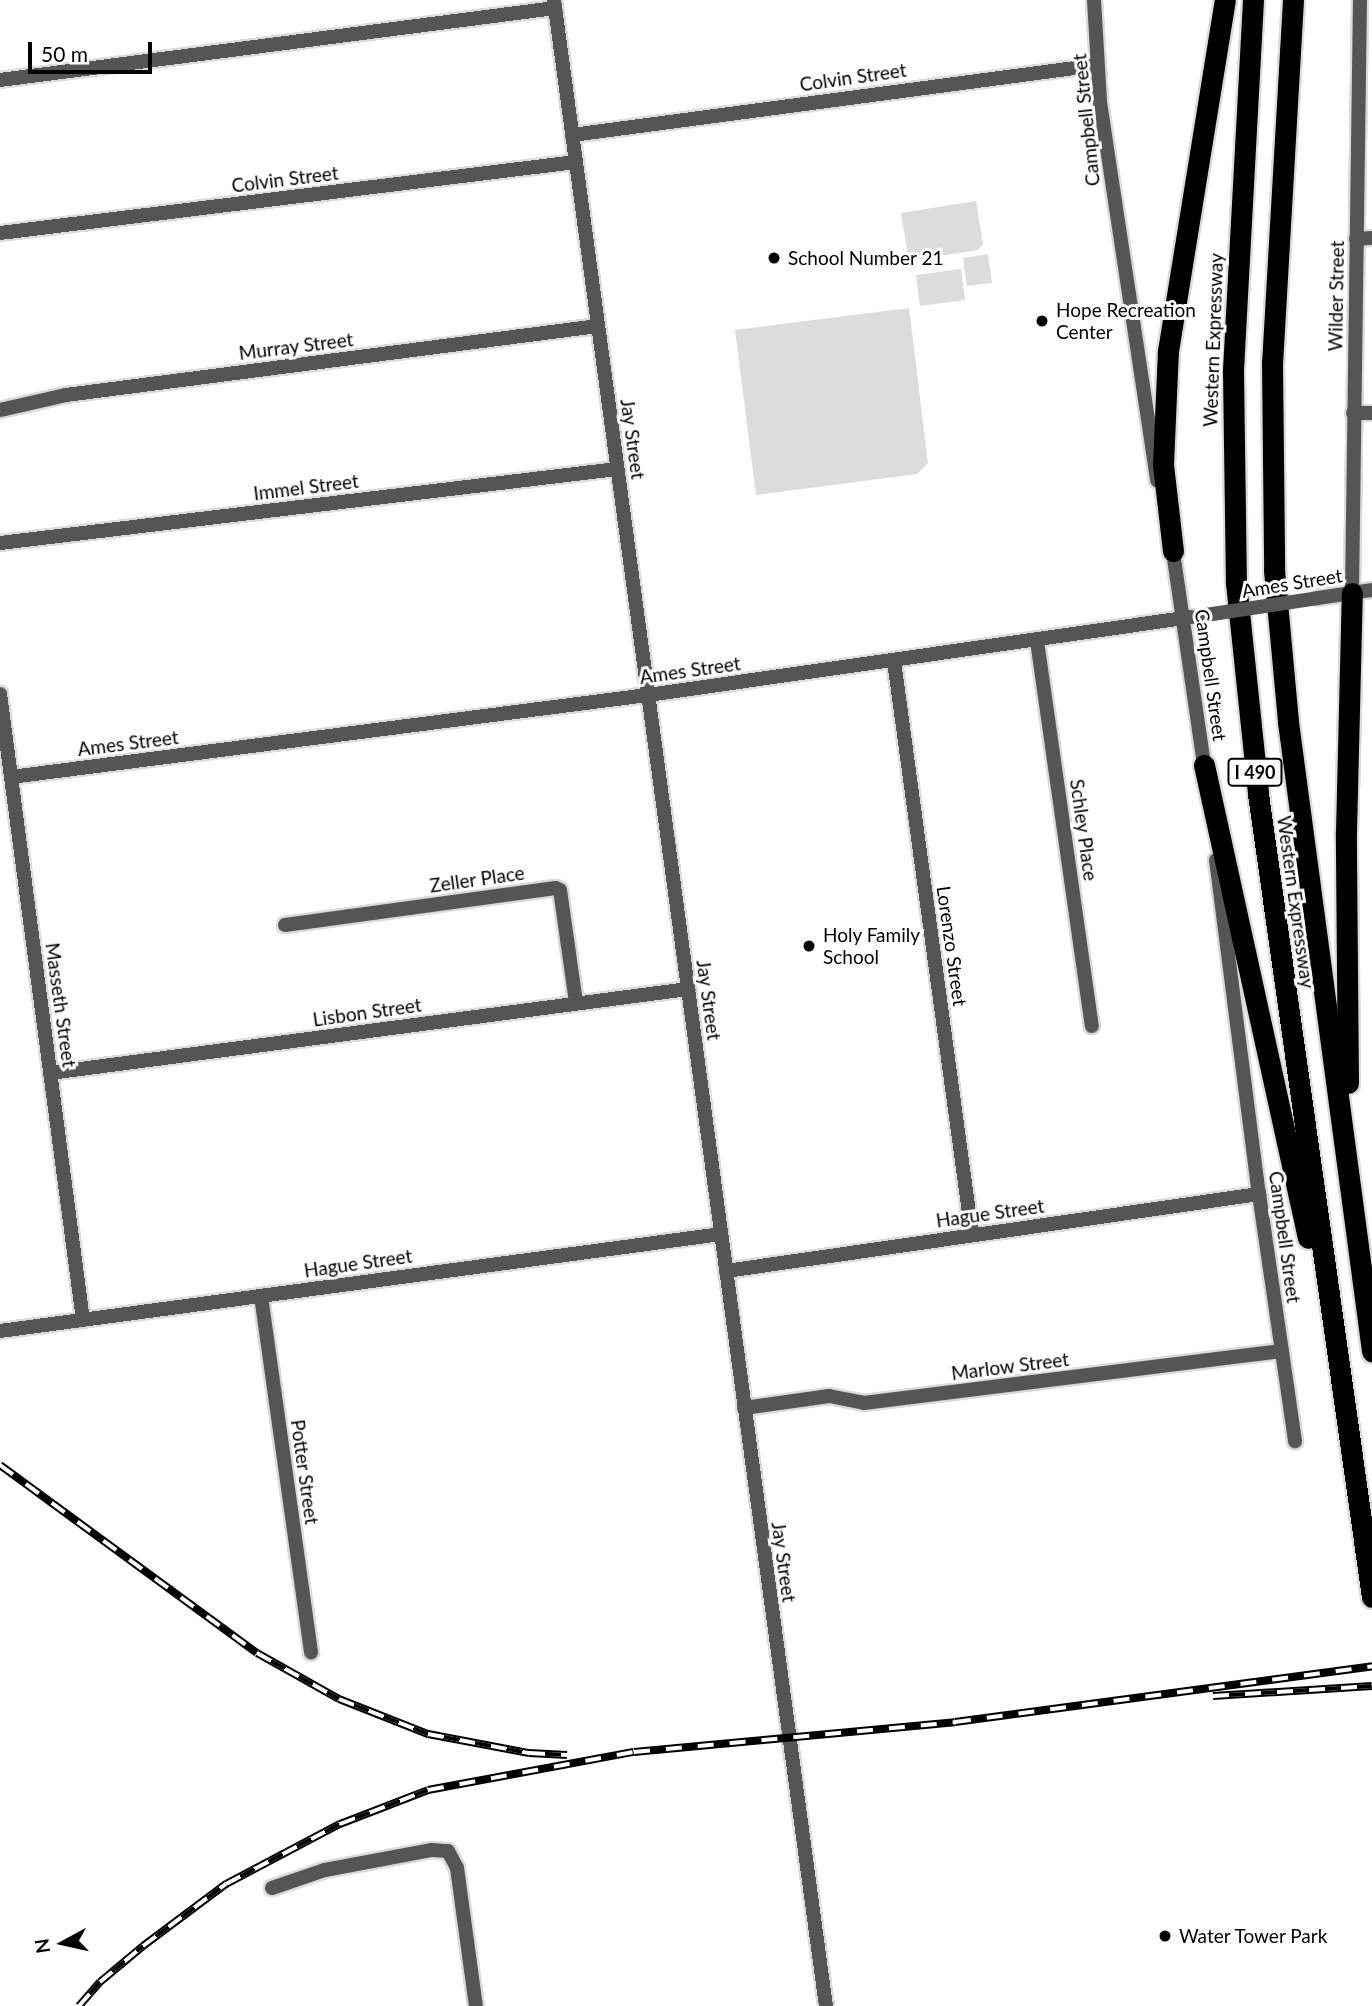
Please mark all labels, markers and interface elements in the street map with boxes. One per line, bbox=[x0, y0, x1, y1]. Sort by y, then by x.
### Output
scale bar bbox=[32, 28, 156, 72]
text: 50 m bbox=[41, 41, 88, 66]
street label: Campbell Street bbox=[1068, 53, 1104, 187]
street label: Colvin Street bbox=[798, 58, 908, 96]
street label: Colvin Street bbox=[230, 161, 340, 197]
street label: Wilder Street bbox=[1324, 240, 1348, 352]
place label: School Number 21 bbox=[788, 247, 944, 269]
marker: School Number 21 bbox=[766, 250, 782, 266]
street label: Western Expressway bbox=[1199, 253, 1227, 427]
place label: Hope Recreation Center bbox=[1056, 299, 1196, 343]
marker: Hope Recreation Center bbox=[1034, 313, 1050, 329]
street label: Murray Street bbox=[237, 328, 355, 364]
street label: Jay Street bbox=[616, 397, 650, 481]
street label: Immel Street bbox=[252, 469, 360, 505]
street label: Ames Street bbox=[1240, 564, 1344, 602]
street label: Campbell Street bbox=[1190, 608, 1232, 742]
street label: Ames Street bbox=[638, 652, 742, 688]
street label: Ames Street bbox=[76, 725, 180, 761]
road number: I 490 bbox=[1227, 758, 1283, 786]
street label: Schley Place bbox=[1066, 777, 1102, 883]
street label: Western Expressway bbox=[1273, 814, 1319, 990]
street label: Zeller Place bbox=[428, 861, 526, 897]
street label: Lorenzo Street bbox=[932, 884, 972, 1008]
place label: Holy Family School bbox=[823, 924, 920, 968]
marker: Holy Family School bbox=[801, 938, 817, 954]
street label: Masseth Street bbox=[41, 941, 81, 1069]
street label: Jay Street bbox=[692, 958, 726, 1042]
street label: Lisbon Street bbox=[311, 993, 423, 1031]
street label: Campbell Street bbox=[1264, 1170, 1306, 1304]
street label: Hague Street bbox=[934, 1194, 1046, 1232]
street label: Hague Street bbox=[302, 1244, 414, 1282]
street label: Marlow Street bbox=[950, 1347, 1070, 1385]
street label: Potter Street bbox=[286, 1418, 324, 1526]
street label: Jay Street bbox=[767, 1520, 801, 1604]
north arrow bbox=[28, 1908, 98, 1978]
place label: Water Tower Park bbox=[1179, 1925, 1329, 1947]
marker: Water Tower Park bbox=[1157, 1928, 1173, 1944]
text: N bbox=[29, 1937, 54, 1955]

